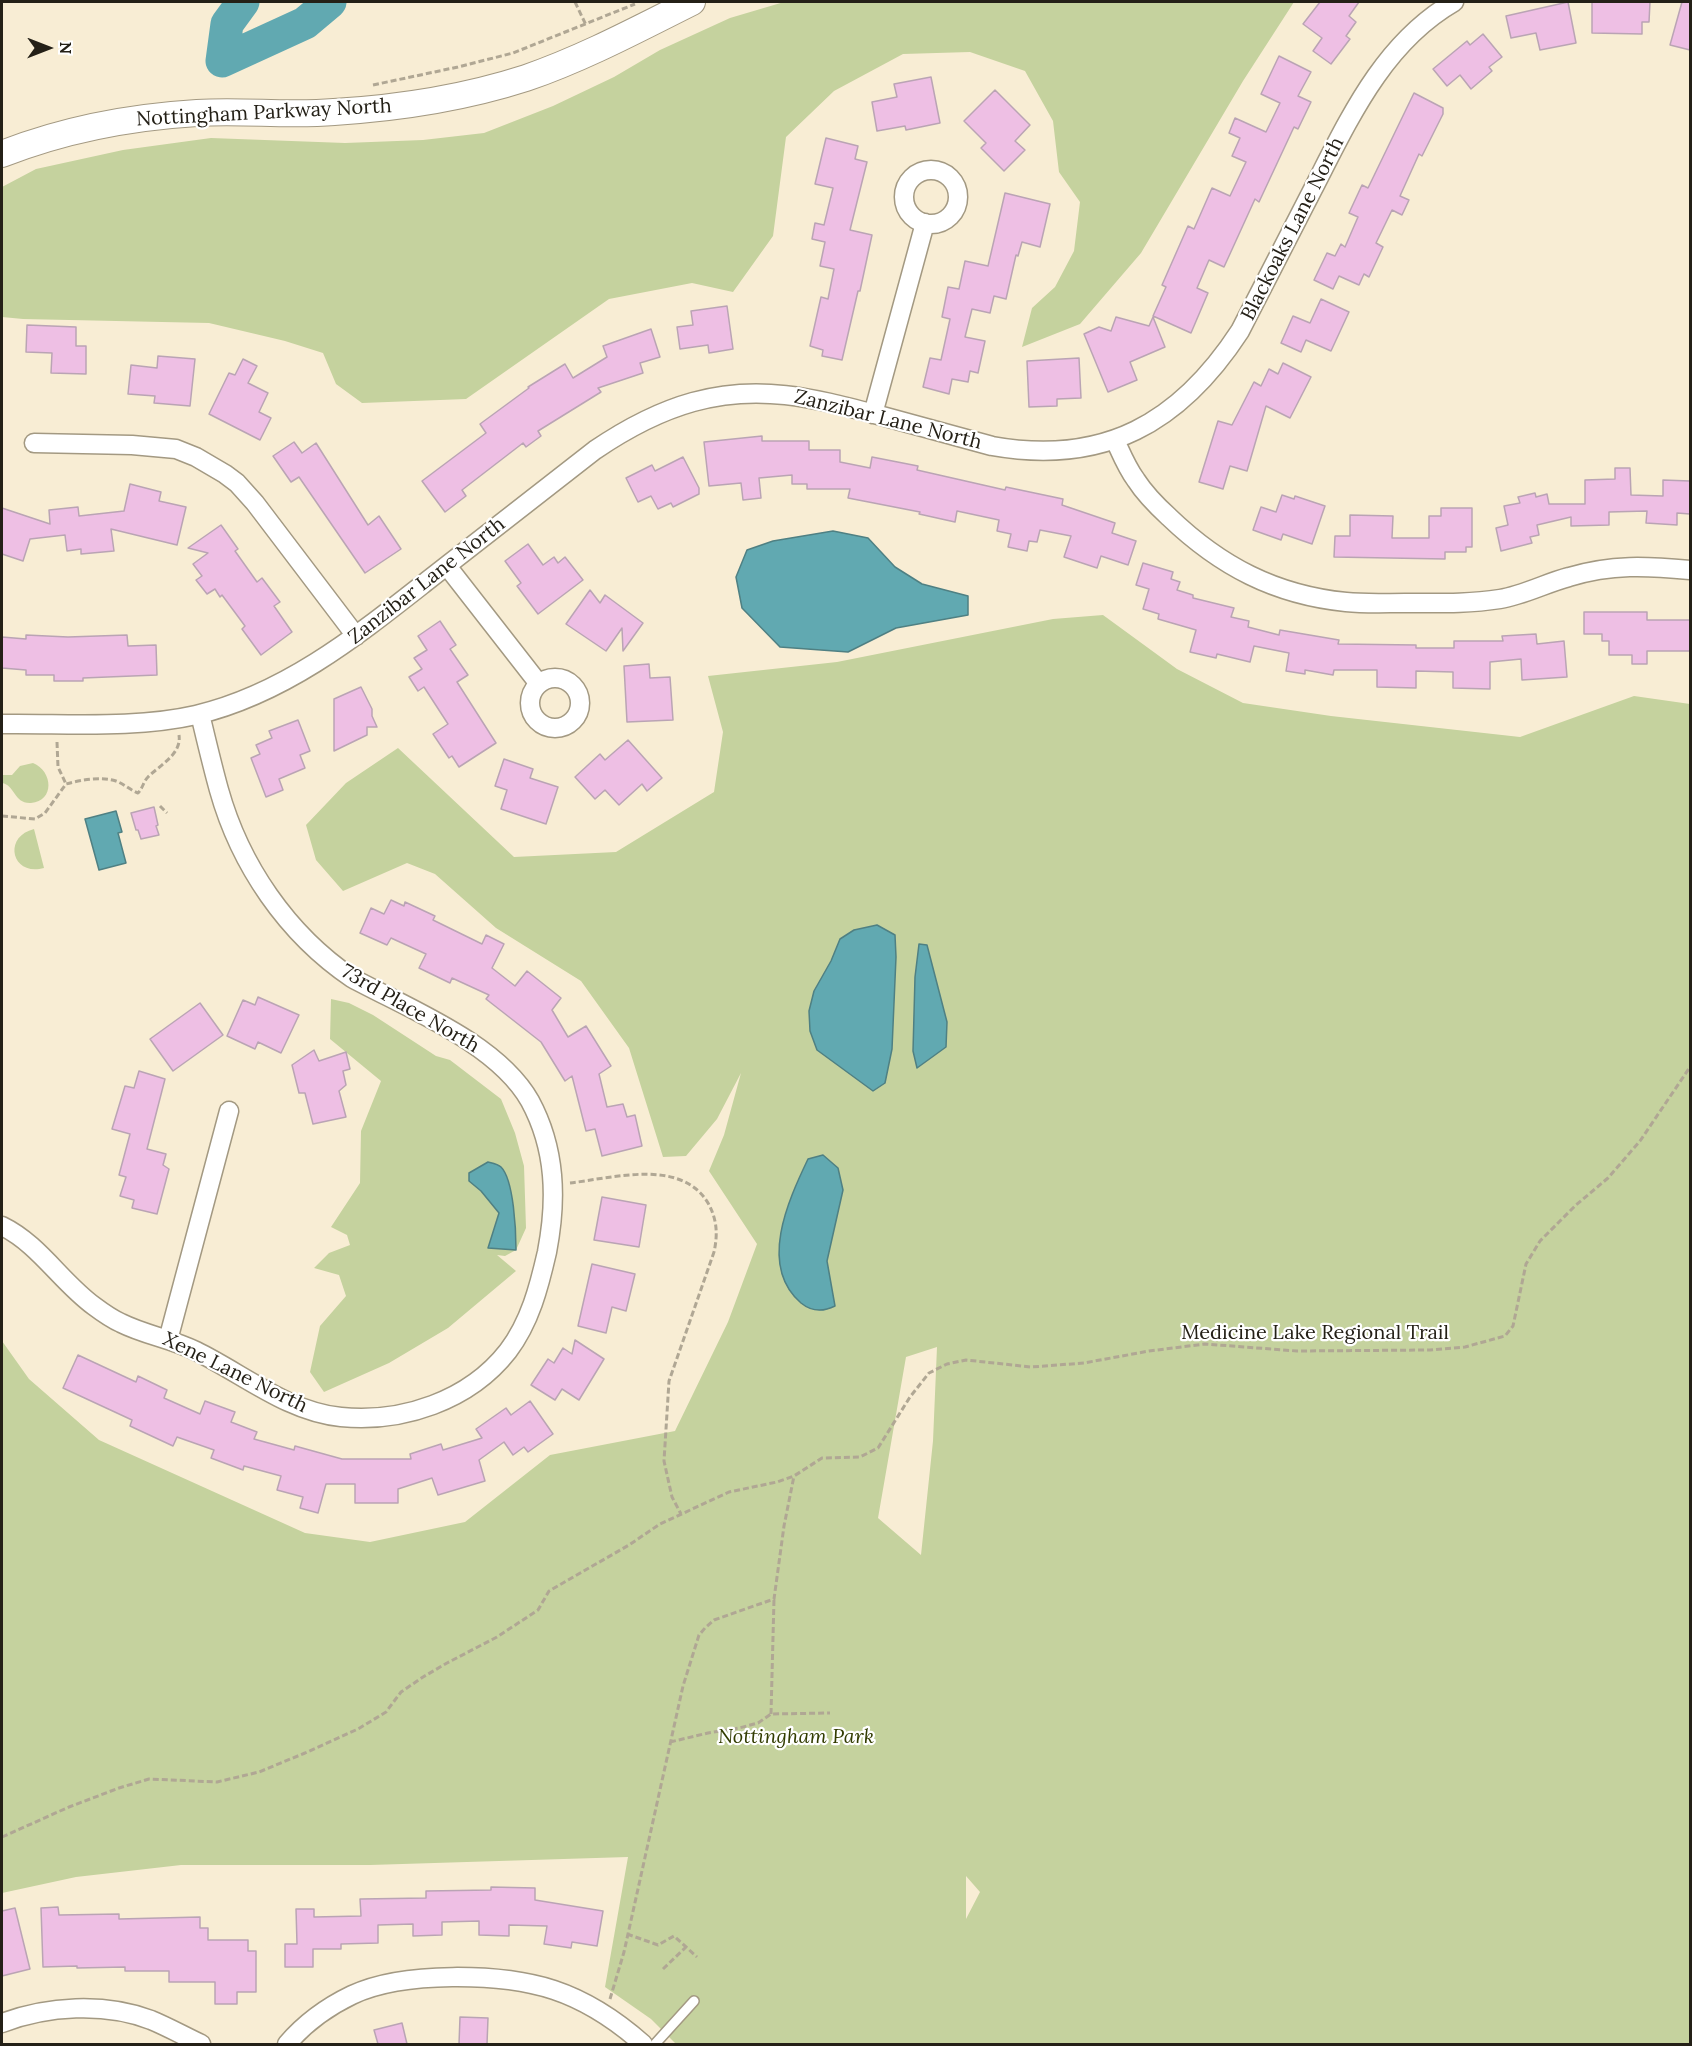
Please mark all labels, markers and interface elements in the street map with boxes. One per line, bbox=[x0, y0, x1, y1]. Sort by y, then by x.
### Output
north arrow bbox=[18, 18, 78, 78]
text: N bbox=[56, 42, 76, 54]
street label: Nottingham Parkway North bbox=[136, 94, 392, 132]
street label: Blackoaks Lane North bbox=[1236, 133, 1350, 325]
street label: Zanzibar Lane North bbox=[792, 385, 984, 455]
street label: Zanzibar Lane North bbox=[344, 512, 510, 650]
street label: 73rd Place North bbox=[337, 960, 483, 1058]
street label: Medicine Lake Regional Trail bbox=[1181, 1321, 1449, 1345]
street label: Xene Lane North bbox=[159, 1328, 311, 1418]
park label: Nottingham Park bbox=[718, 1725, 874, 1749]

